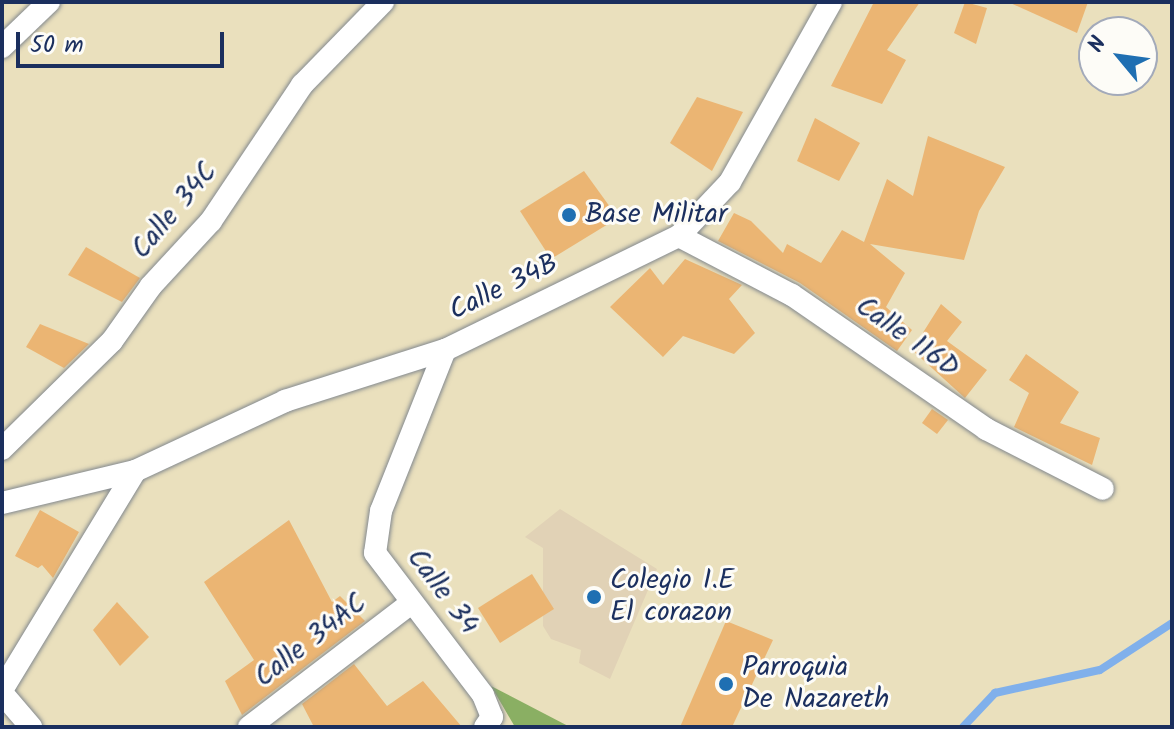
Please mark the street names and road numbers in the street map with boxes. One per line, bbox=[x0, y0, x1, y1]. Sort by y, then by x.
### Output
street label: Calle 34C bbox=[125, 156, 225, 266]
street label: Calle 34B bbox=[444, 247, 564, 329]
street label: Calle 116D bbox=[849, 290, 965, 386]
street label: Calle 34 bbox=[399, 542, 485, 642]
street label: Calle 34AC bbox=[248, 587, 374, 695]

